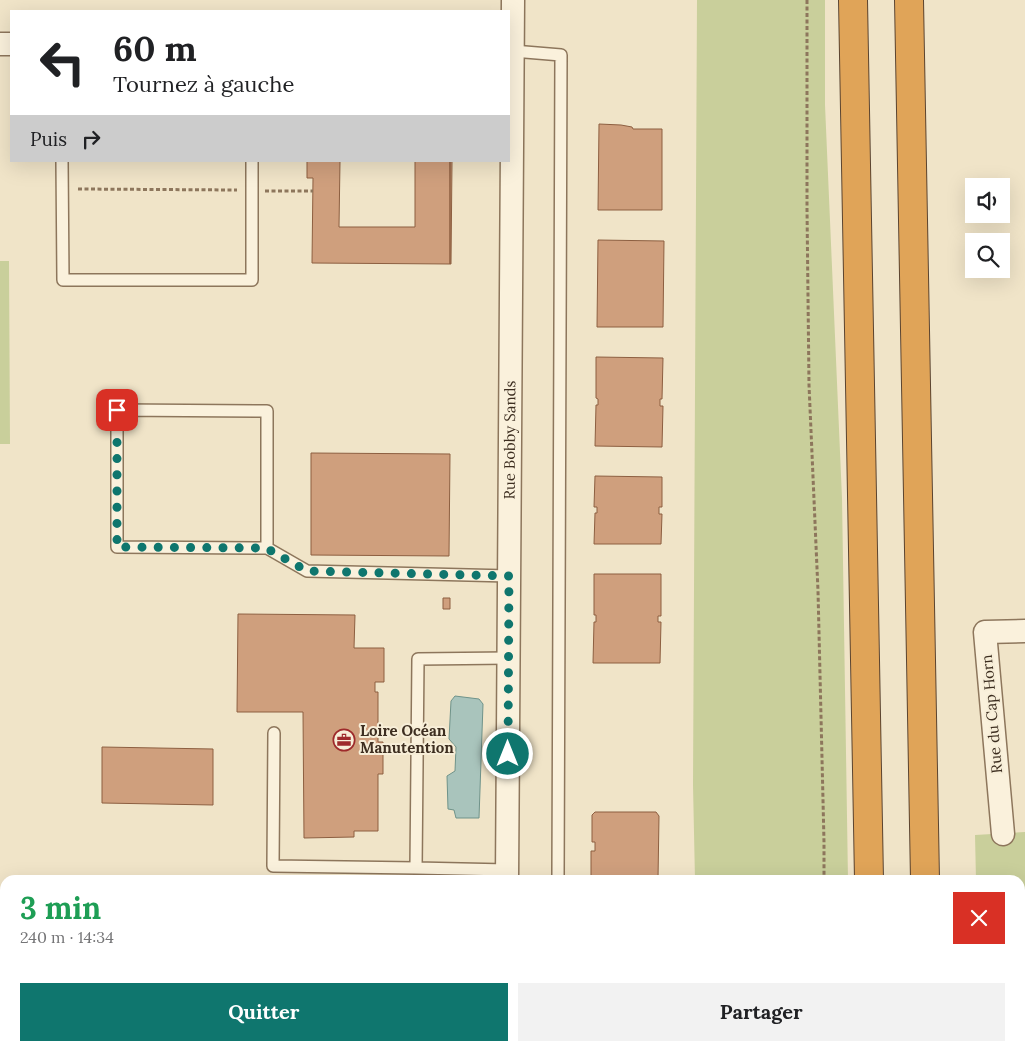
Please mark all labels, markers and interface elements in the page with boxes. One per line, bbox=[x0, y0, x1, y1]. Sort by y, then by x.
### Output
text: 60 m bbox=[113, 26, 197, 71]
icon: left bbox=[30, 30, 95, 95]
text: Tournez à gauche bbox=[113, 70, 294, 98]
icon: right bbox=[77, 125, 105, 153]
text: Puis bbox=[30, 127, 67, 151]
map controls bbox=[965, 178, 1010, 278]
button: sound bbox=[965, 178, 1010, 223]
button: search bbox=[965, 233, 1010, 278]
street label: Rue Bobby Sands bbox=[500, 380, 519, 500]
pin bbox=[96, 389, 138, 431]
icon: arrive bbox=[103, 396, 131, 424]
street label: Rue du Cap Horn bbox=[977, 654, 1006, 774]
place label: Loire Océan Manutention bbox=[360, 721, 454, 757]
position arrow bbox=[481, 727, 533, 779]
office icon: Loire Océan Manutention bbox=[332, 728, 356, 752]
text: 3 min bbox=[20, 889, 101, 927]
button: close bbox=[953, 892, 1005, 944]
text: 240 m · 14:34 bbox=[20, 927, 114, 947]
button: Quitter bbox=[20, 983, 508, 1041]
button: Partager bbox=[518, 983, 1005, 1041]

